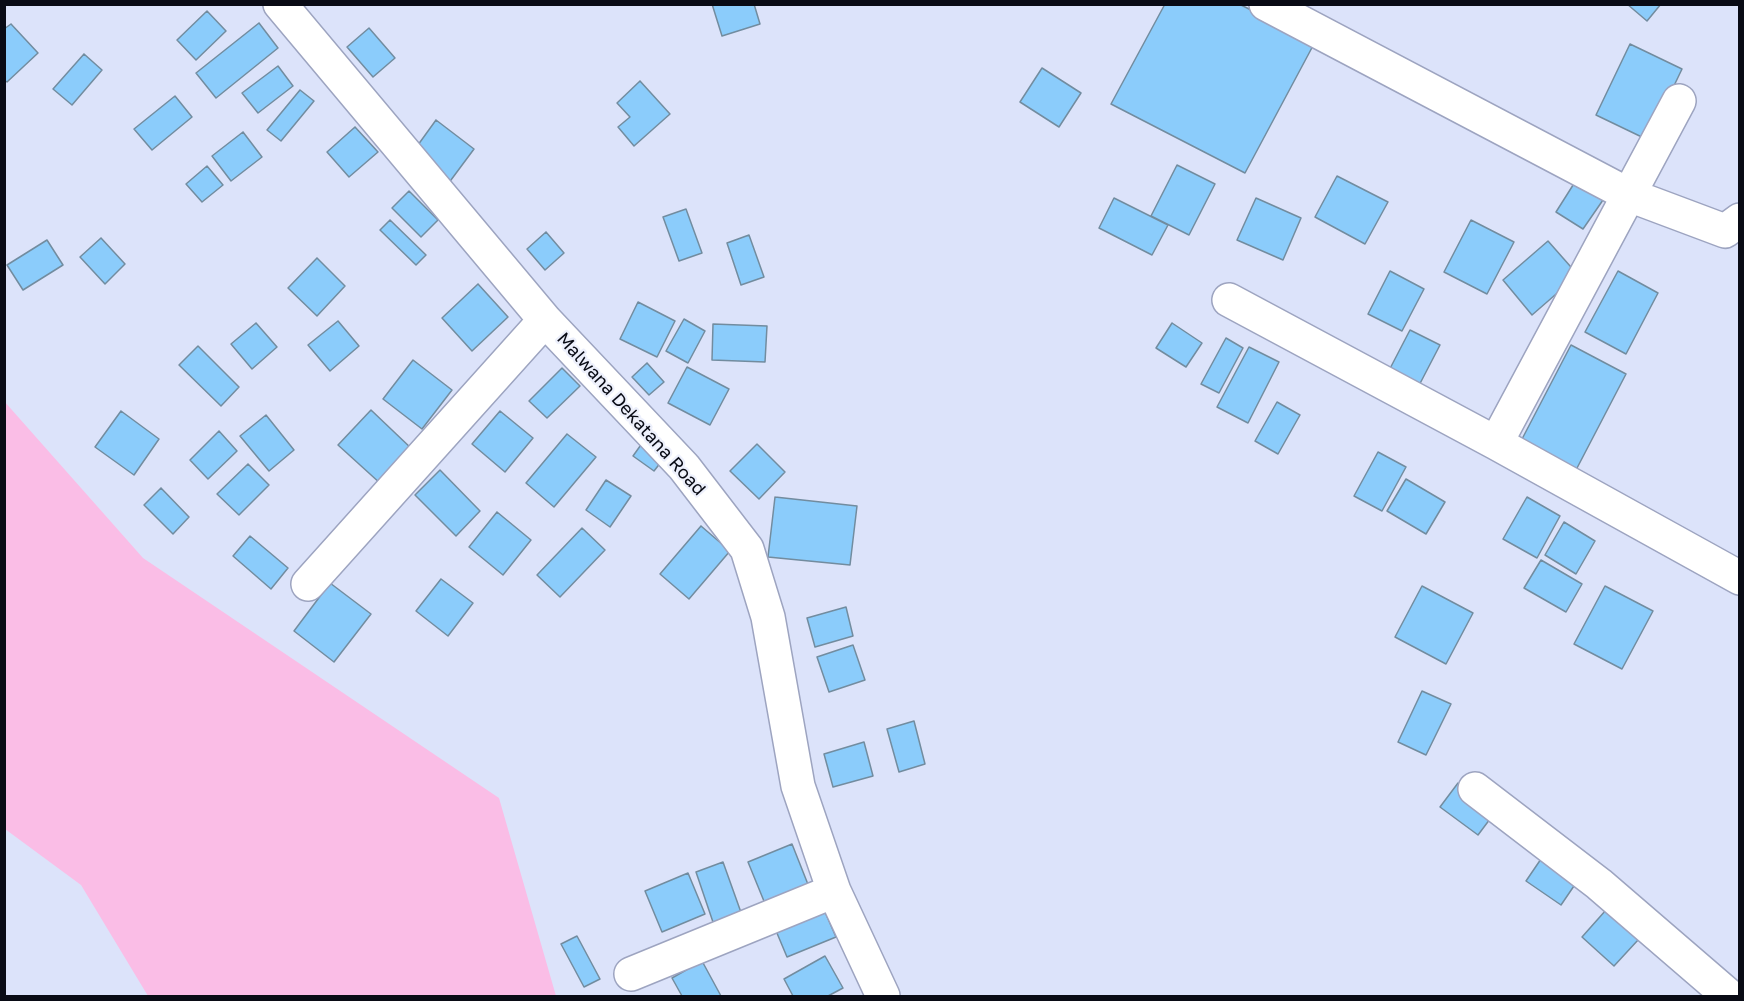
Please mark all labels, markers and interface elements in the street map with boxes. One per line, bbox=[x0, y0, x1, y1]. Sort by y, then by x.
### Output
street label: Malwana Dekatana Road bbox=[552, 328, 710, 500]

